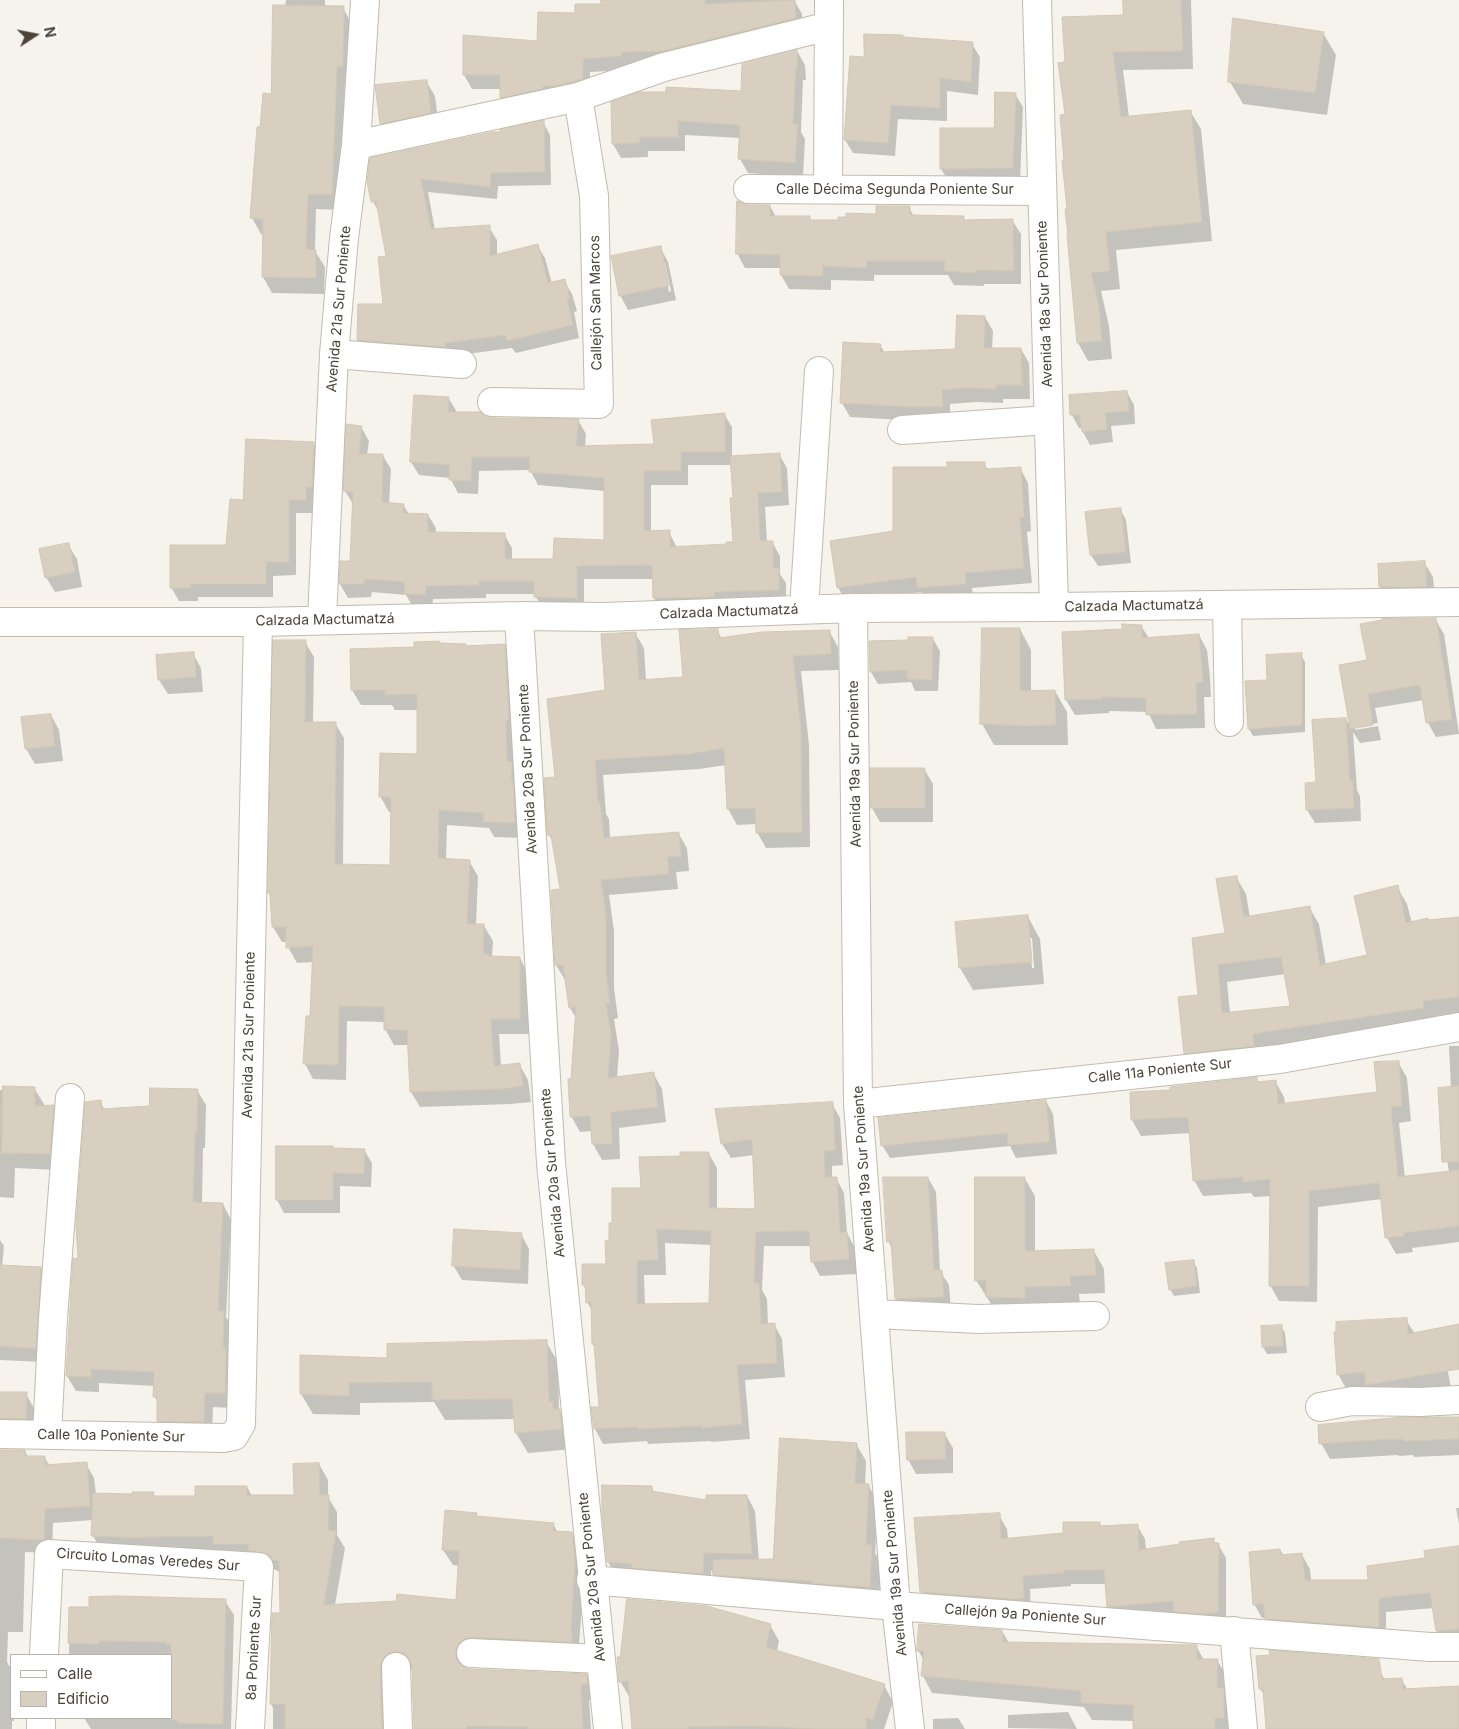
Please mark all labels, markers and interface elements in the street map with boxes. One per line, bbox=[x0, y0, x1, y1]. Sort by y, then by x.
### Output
north arrow bbox=[10, 10, 60, 60]
text: N bbox=[41, 25, 60, 39]
street label: Calle Décima Segunda Poniente Sur bbox=[776, 182, 1014, 198]
street label: Avenida 18a Sur Poniente bbox=[1034, 220, 1056, 388]
street label: Avenida 21a Sur Poniente bbox=[323, 225, 355, 393]
street label: Callejón San Marcos bbox=[586, 235, 606, 371]
street label: Calzada Mactumatzá bbox=[1064, 596, 1204, 616]
street label: Calzada Mactumatzá bbox=[659, 601, 799, 623]
street label: Calzada Mactumatzá bbox=[255, 610, 395, 630]
street label: Avenida 19a Sur Poniente bbox=[845, 680, 865, 848]
street label: Avenida 20a Sur Poniente bbox=[515, 684, 541, 854]
street label: Avenida 21a Sur Poniente bbox=[239, 951, 259, 1119]
street label: Calle 11a Poniente Sur bbox=[1087, 1055, 1233, 1087]
street label: Avenida 19a Sur Poniente bbox=[850, 1085, 878, 1253]
street label: Avenida 20a Sur Poniente bbox=[537, 1088, 569, 1258]
street label: Calle 10a Poniente Sur bbox=[37, 1426, 185, 1446]
street label: Avenida 19a Sur Poniente bbox=[879, 1489, 911, 1657]
street label: Avenida 20a Sur Poniente bbox=[575, 1492, 609, 1662]
street label: Circuito Lomas Veredes Sur bbox=[56, 1545, 240, 1575]
street label: 8a Poniente Sur bbox=[243, 1595, 265, 1701]
street label: Callejón 9a Poniente Sur bbox=[944, 1601, 1106, 1629]
legend bbox=[10, 1654, 172, 1719]
text: Calle bbox=[57, 1664, 92, 1683]
text: Edificio bbox=[57, 1689, 109, 1708]

